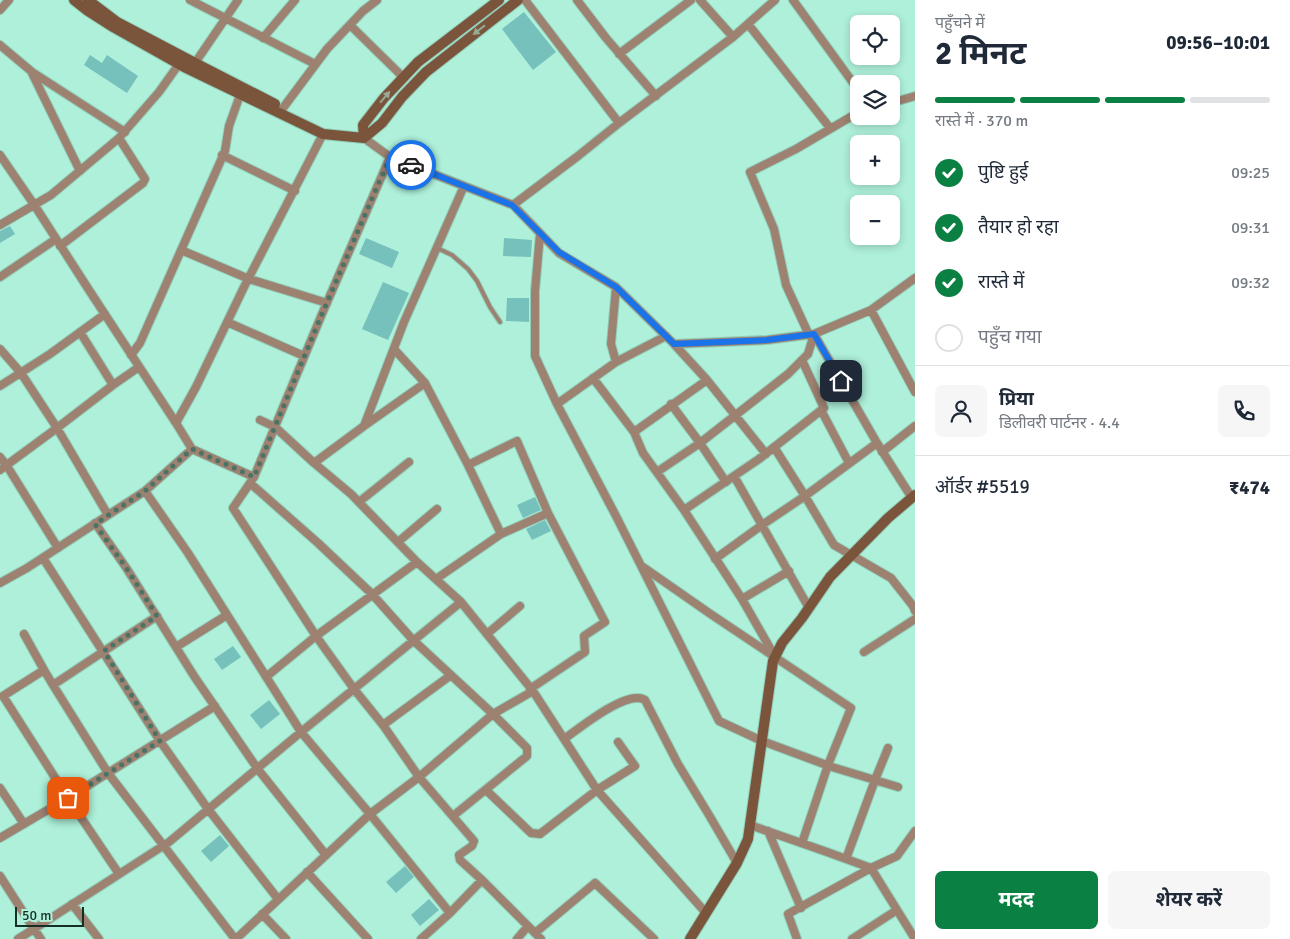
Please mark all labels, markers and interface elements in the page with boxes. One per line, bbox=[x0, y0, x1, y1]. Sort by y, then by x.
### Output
text: पहुँचने में bbox=[935, 13, 985, 33]
map controls bbox=[850, 15, 900, 245]
button: locate bbox=[850, 15, 900, 65]
one-way arrow bbox=[473, 25, 486, 35]
text: 09:56–10:01 bbox=[1166, 31, 1270, 55]
text: 2 मिनट bbox=[935, 34, 1027, 73]
button: layers bbox=[850, 75, 900, 125]
one-way arrow bbox=[379, 92, 391, 104]
text: रास्ते में · 370 m bbox=[935, 111, 1028, 131]
button: + bbox=[850, 135, 900, 185]
courier bbox=[386, 140, 436, 190]
icon: car bbox=[397, 151, 425, 179]
icon: check bbox=[935, 159, 963, 187]
text: पुष्टि हुई bbox=[978, 160, 1028, 184]
text: 09:25 bbox=[1231, 163, 1270, 183]
button: − bbox=[850, 195, 900, 245]
icon: check bbox=[935, 214, 963, 242]
text: तैयार हो रहा bbox=[978, 215, 1059, 239]
text: 09:31 bbox=[1231, 218, 1270, 238]
icon: check bbox=[935, 269, 963, 297]
text: रास्ते में bbox=[978, 270, 1024, 294]
text: 09:32 bbox=[1231, 273, 1270, 293]
text: पहुँच गया bbox=[978, 325, 1042, 349]
pin bbox=[820, 360, 862, 402]
icon: home bbox=[827, 367, 855, 395]
button: person bbox=[935, 385, 987, 437]
button: phone bbox=[1218, 385, 1270, 437]
text: प्रिया bbox=[999, 387, 1034, 411]
text: डिलीवरी पार्टनर · 4.4 bbox=[999, 413, 1120, 433]
text: ऑर्डर #5519 bbox=[935, 475, 1030, 499]
text: ₹474 bbox=[1229, 476, 1270, 500]
pin bbox=[47, 777, 89, 819]
icon: bag bbox=[54, 784, 82, 812]
button: मदद bbox=[935, 871, 1098, 929]
button: शेयर करें bbox=[1108, 871, 1270, 929]
scale bar bbox=[15, 904, 84, 927]
text: 50 m bbox=[22, 907, 51, 924]

